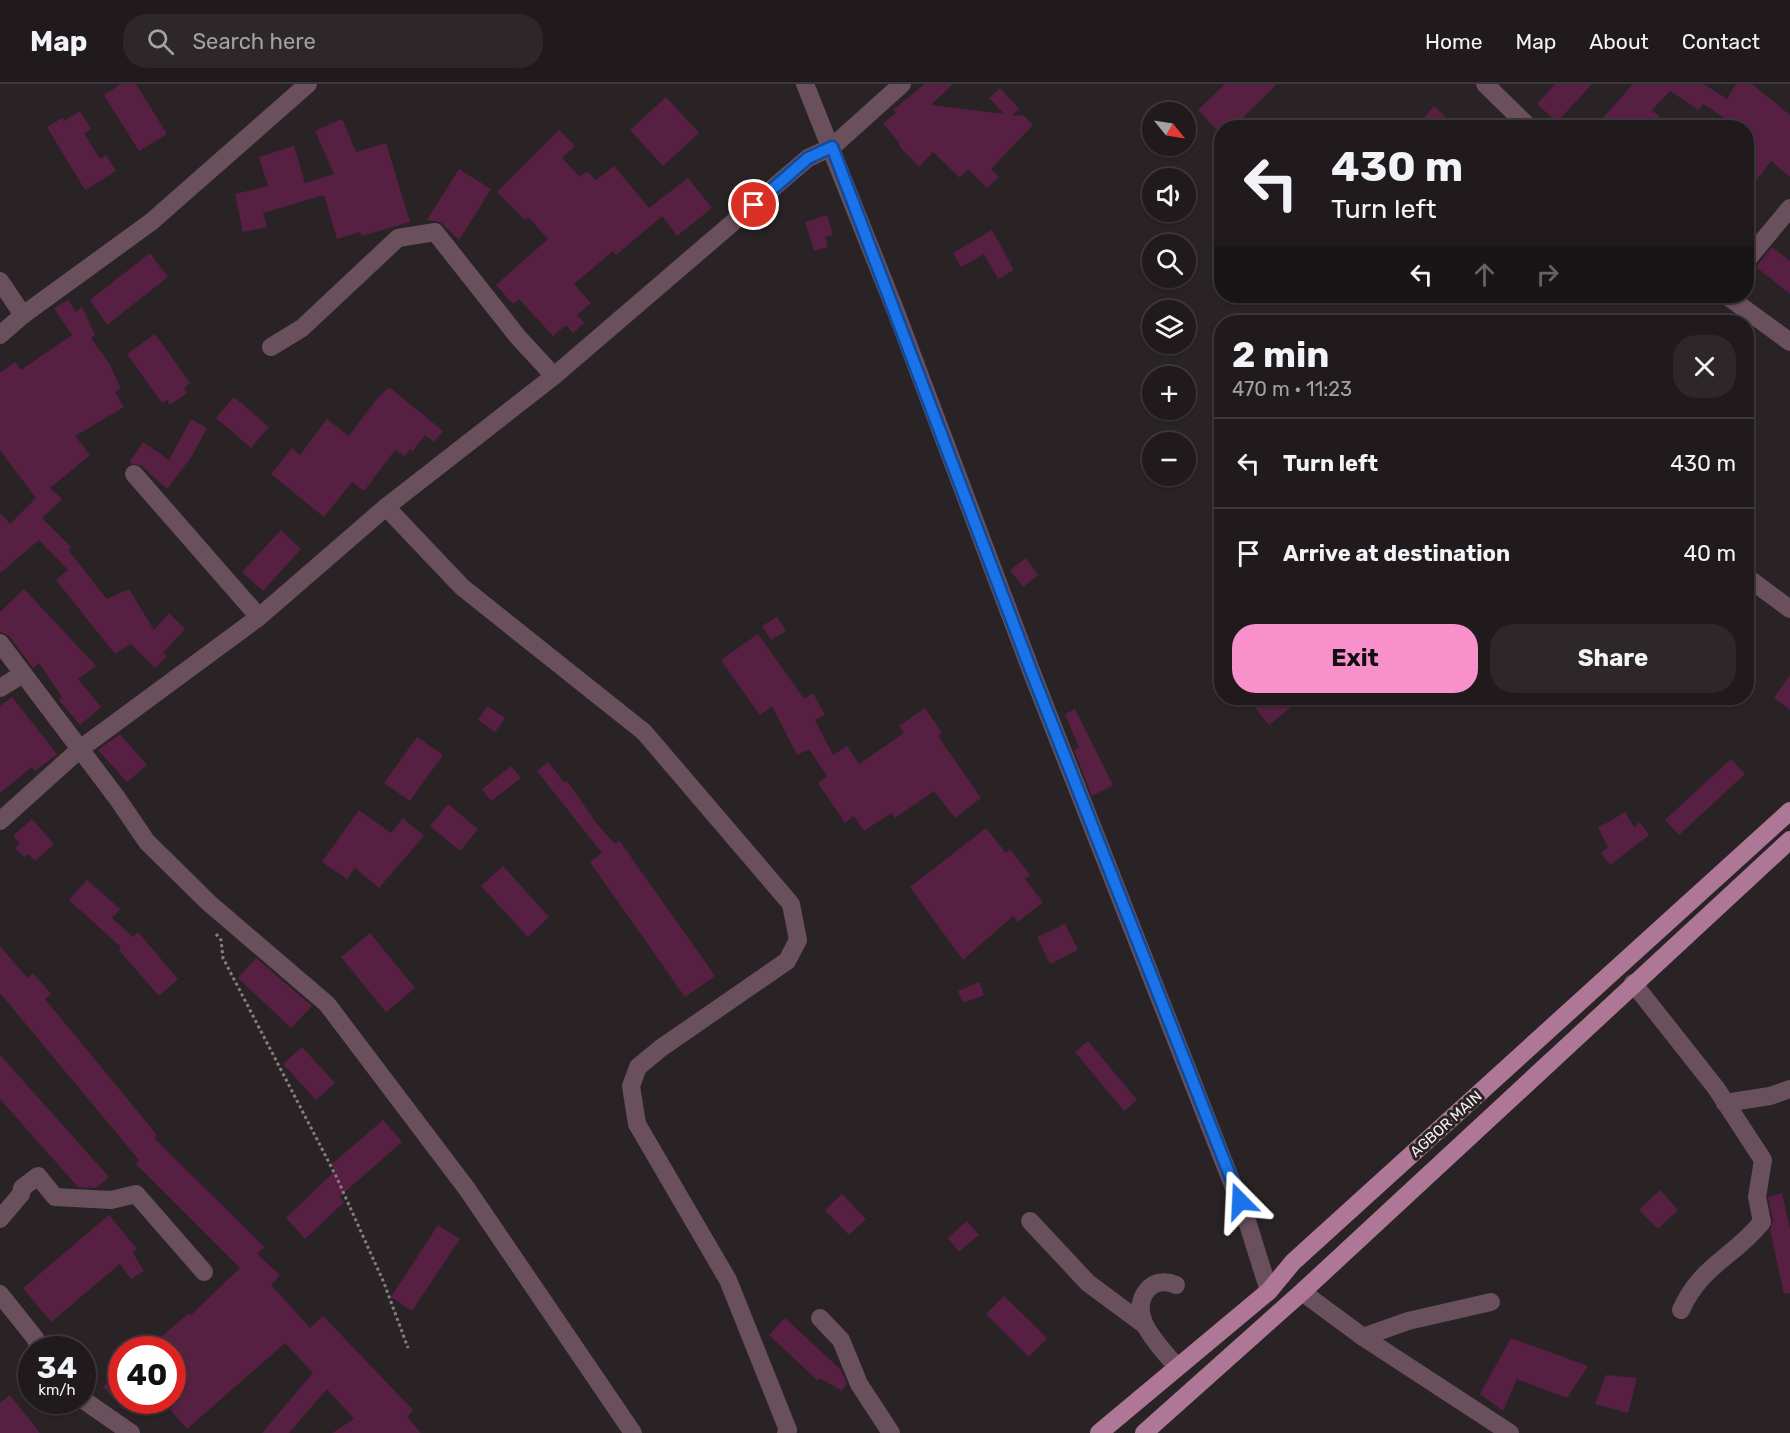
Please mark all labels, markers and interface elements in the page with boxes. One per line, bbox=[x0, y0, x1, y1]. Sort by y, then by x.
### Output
search box bbox=[123, 14, 543, 68]
text: Map bbox=[30, 25, 87, 58]
icon: search bbox=[144, 25, 177, 58]
text: Search here bbox=[192, 28, 316, 55]
text: Home bbox=[1425, 29, 1482, 54]
text: Map bbox=[1515, 29, 1556, 54]
text: About bbox=[1589, 29, 1649, 54]
text: Contact bbox=[1682, 29, 1760, 54]
north arrow bbox=[1142, 102, 1196, 156]
map controls bbox=[1142, 102, 1196, 486]
text: 430 m bbox=[1331, 142, 1463, 192]
icon: left bbox=[1232, 144, 1310, 222]
button: sound bbox=[1142, 168, 1196, 222]
pin bbox=[728, 179, 779, 230]
icon: arrive bbox=[737, 188, 770, 221]
text: Turn left bbox=[1331, 193, 1436, 225]
button: search bbox=[1142, 234, 1196, 288]
icon: left bbox=[1405, 258, 1438, 291]
icon: ahead bbox=[1468, 258, 1501, 291]
icon: right bbox=[1531, 258, 1564, 291]
button: layers bbox=[1142, 300, 1196, 354]
text: 2 min bbox=[1232, 333, 1330, 376]
button: close bbox=[1673, 335, 1736, 398]
button: + bbox=[1142, 366, 1196, 420]
text: 470 m · 11:23 bbox=[1232, 377, 1352, 401]
button: − bbox=[1142, 432, 1196, 486]
icon: left bbox=[1232, 447, 1265, 480]
text: Turn left bbox=[1283, 450, 1378, 477]
text: 430 m bbox=[1670, 450, 1736, 477]
icon: arrive bbox=[1232, 537, 1265, 570]
text: Arrive at destination bbox=[1283, 540, 1510, 567]
text: 40 m bbox=[1683, 540, 1736, 567]
button: Exit bbox=[1232, 624, 1478, 693]
button: Share bbox=[1490, 624, 1736, 693]
street label: AGBOR MAIN bbox=[1406, 1087, 1486, 1161]
position arrow bbox=[1208, 1169, 1272, 1233]
speed limit sign: 40 bbox=[108, 1336, 186, 1414]
text: 34 bbox=[37, 1350, 77, 1386]
text: km/h bbox=[38, 1381, 76, 1399]

